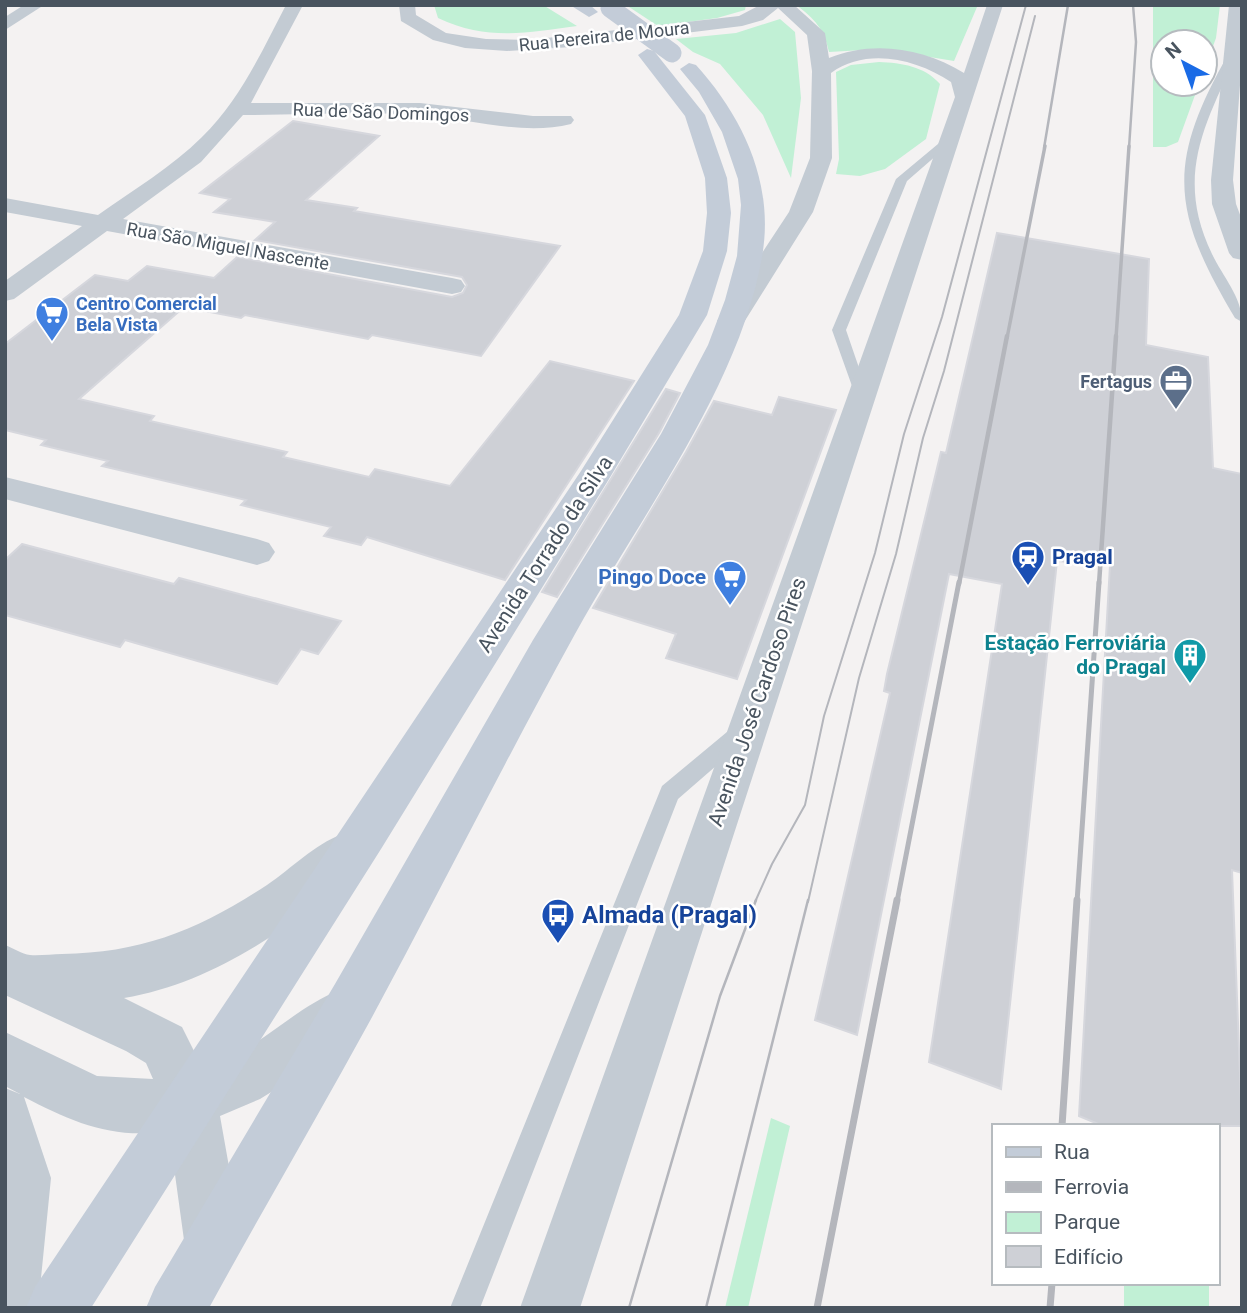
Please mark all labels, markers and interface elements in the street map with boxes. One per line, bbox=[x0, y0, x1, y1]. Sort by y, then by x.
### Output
street label: Rua Pereira de Moura bbox=[518, 17, 690, 55]
north arrow bbox=[1149, 28, 1219, 98]
text: N bbox=[1161, 37, 1186, 64]
street label: Rua de São Domingos bbox=[292, 98, 470, 126]
street label: Rua São Miguel Nascente bbox=[125, 218, 331, 274]
place label: Centro Comercial Bela Vista bbox=[76, 293, 217, 335]
supermarket icon: Centro Comercial Bela Vista bbox=[33, 294, 71, 343]
office icon: Fertagus bbox=[1157, 362, 1195, 411]
place label: Fertagus bbox=[1080, 371, 1152, 392]
street label: Avenida Torrado da Silva bbox=[472, 451, 618, 657]
station icon: Pragal bbox=[1009, 538, 1047, 587]
place label: Pragal bbox=[1052, 545, 1113, 569]
supermarket icon: Pingo Doce bbox=[711, 558, 749, 607]
place label: Pingo Doce bbox=[598, 565, 706, 589]
street label: Avenida José Cardoso Pires bbox=[703, 575, 811, 829]
place label: Estação Ferroviária do Pragal bbox=[984, 631, 1166, 679]
building icon: Estação Ferroviária do Pragal bbox=[1171, 636, 1209, 685]
bus stop icon: Almada (Pragal) bbox=[539, 896, 577, 945]
place label: Almada (Pragal) bbox=[582, 901, 757, 929]
legend bbox=[992, 1124, 1219, 1285]
text: Rua bbox=[1054, 1140, 1090, 1164]
text: Ferrovia bbox=[1054, 1175, 1129, 1199]
text: Parque bbox=[1054, 1210, 1120, 1234]
text: Edifício bbox=[1054, 1245, 1123, 1269]

